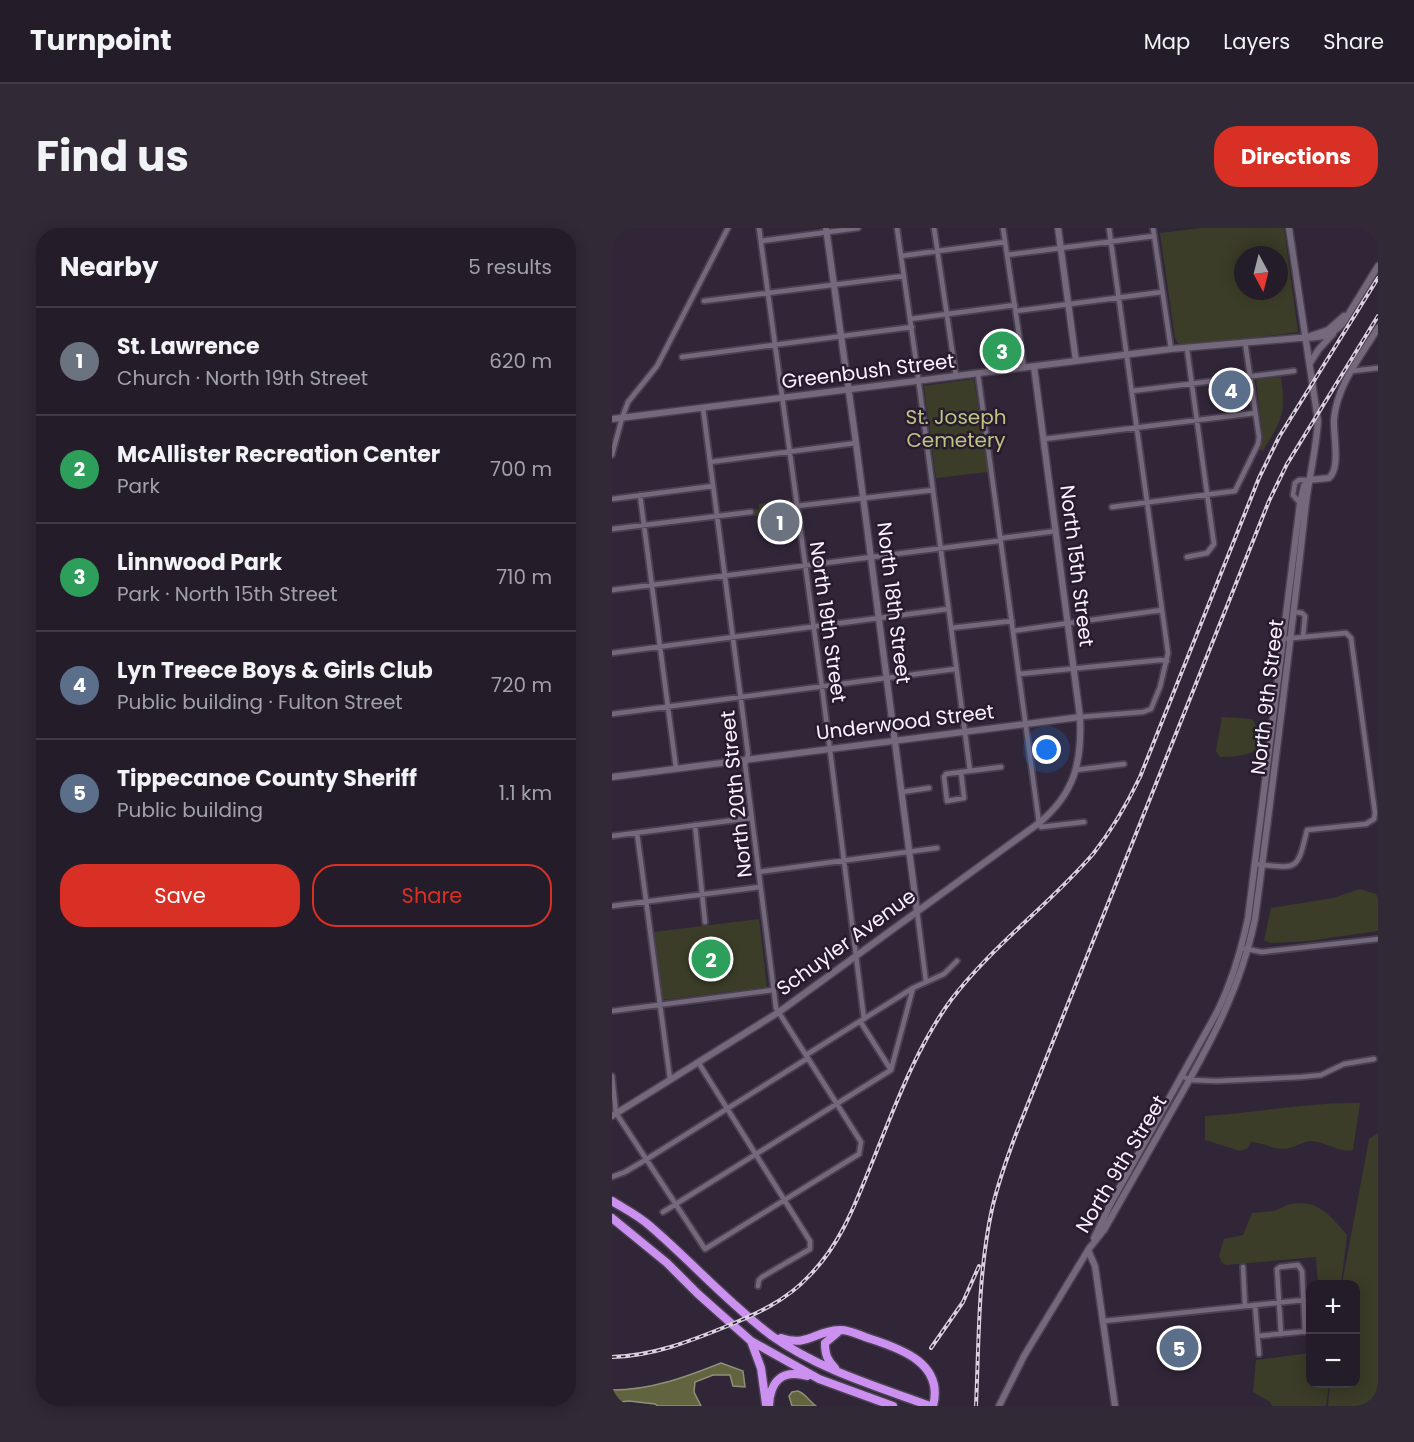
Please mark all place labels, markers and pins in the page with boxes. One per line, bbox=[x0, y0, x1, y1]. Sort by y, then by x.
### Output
pin: 3 bbox=[982, 328, 1022, 374]
pin: 4 bbox=[1212, 368, 1250, 412]
pin: 1 bbox=[760, 500, 800, 544]
pin: 2 bbox=[692, 936, 730, 982]
pin: 5 bbox=[1160, 1326, 1198, 1370]

